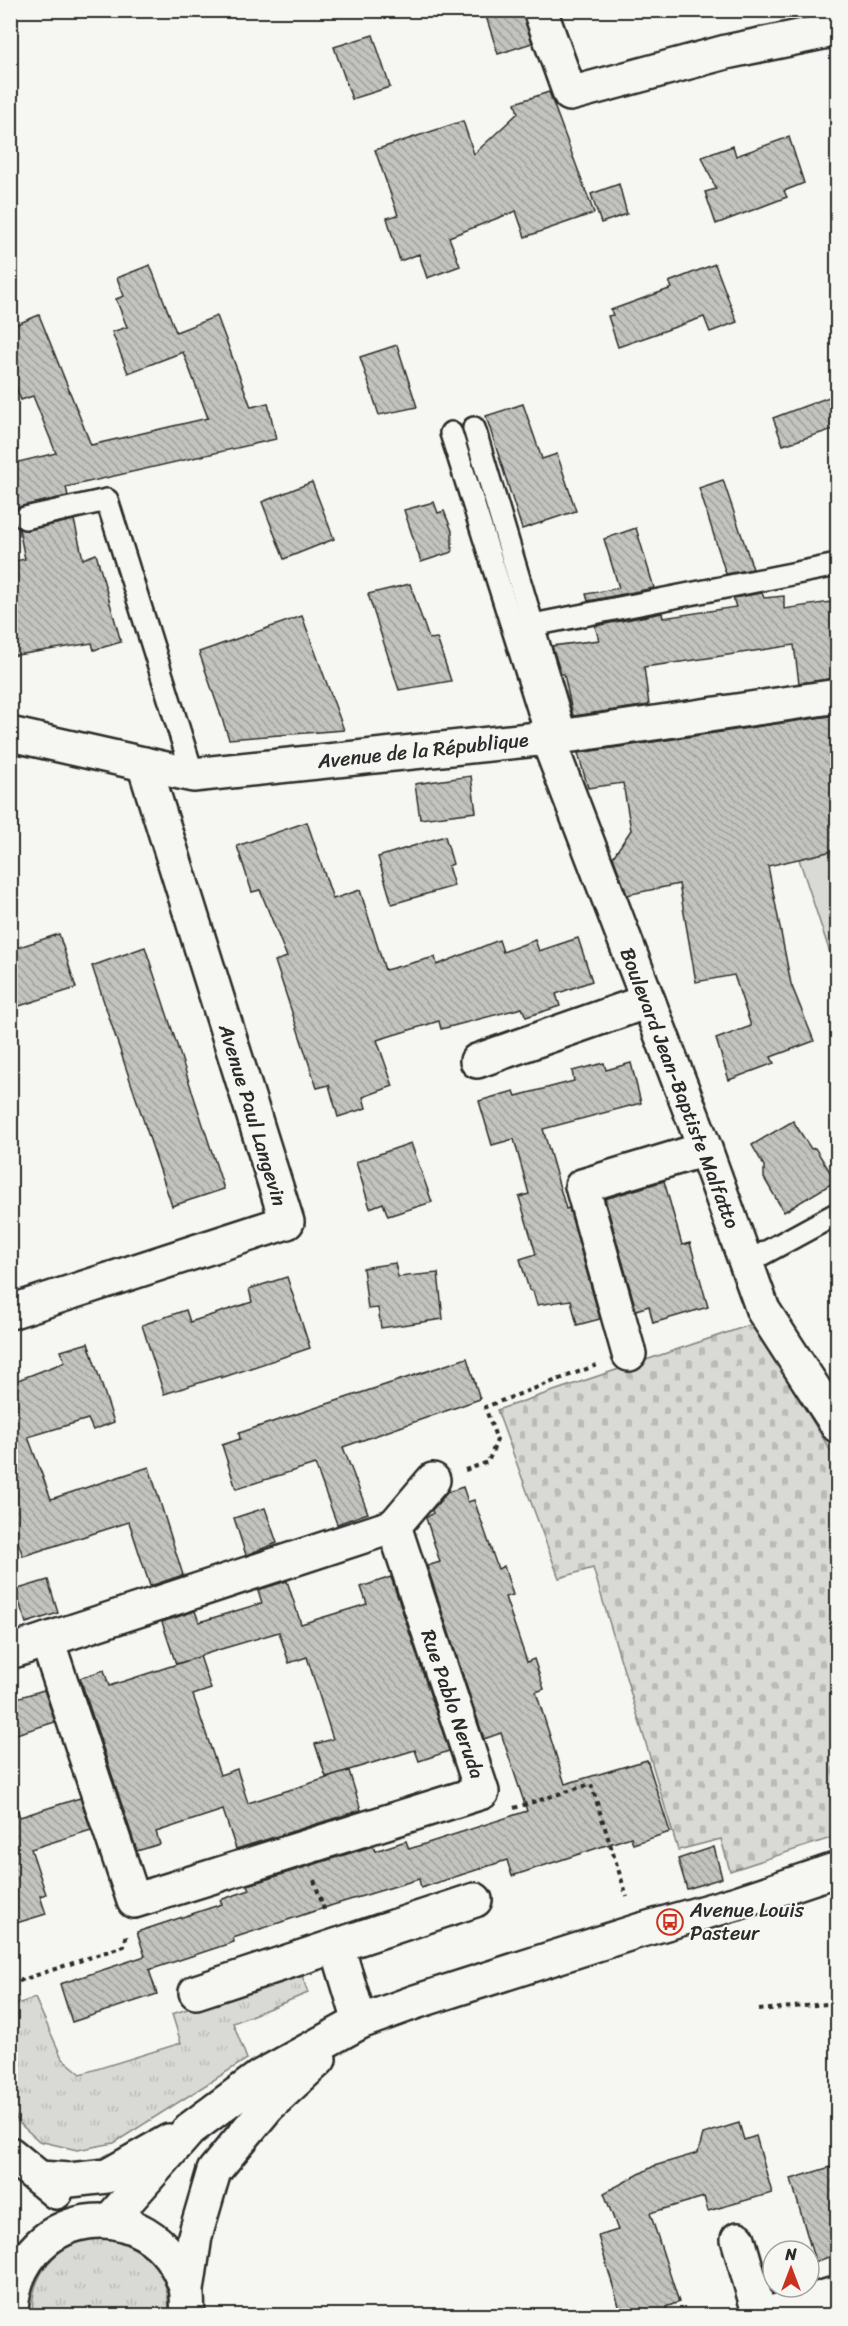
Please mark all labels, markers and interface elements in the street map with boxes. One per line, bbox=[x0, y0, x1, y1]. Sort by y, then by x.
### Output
street label: Avenue de la République bbox=[315, 722, 531, 779]
street label: Boulevard Jean-Baptiste Malfatto bbox=[610, 942, 749, 1234]
street label: Avenue Paul Langevin bbox=[208, 1019, 297, 1211]
street label: Rue Pablo Neruda bbox=[411, 1625, 494, 1784]
place label: Avenue Louis Pasteur bbox=[689, 1893, 805, 1951]
bus stop icon: Avenue Louis Pasteur bbox=[655, 1907, 685, 1937]
north arrow bbox=[761, 2239, 821, 2299]
text: N bbox=[784, 2240, 797, 2269]

